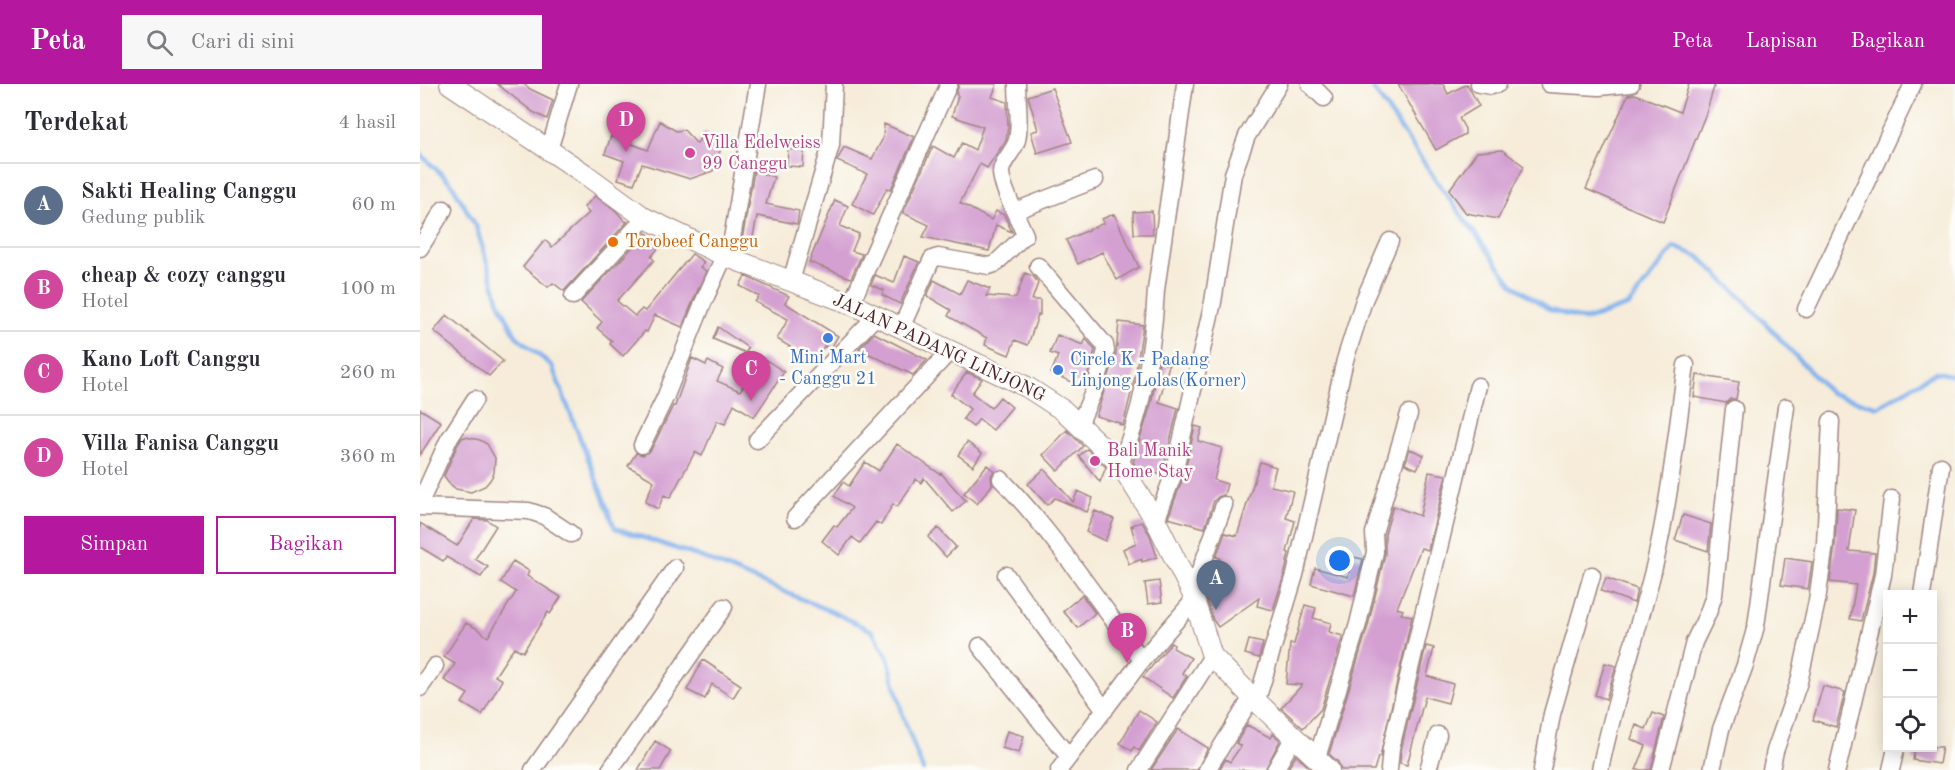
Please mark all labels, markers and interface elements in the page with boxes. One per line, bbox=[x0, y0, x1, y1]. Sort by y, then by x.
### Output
search box bbox=[122, 15, 542, 69]
icon: search bbox=[143, 26, 176, 59]
text: Peta bbox=[30, 28, 86, 56]
text: Cari di sini bbox=[191, 31, 294, 53]
text: Peta bbox=[1672, 31, 1713, 52]
text: Lapisan bbox=[1746, 31, 1817, 52]
text: Bagikan bbox=[1850, 31, 1925, 52]
pin: D bbox=[606, 103, 646, 152]
text: Terdekat bbox=[24, 110, 128, 136]
text: 4 hasil bbox=[339, 113, 396, 133]
place label: Villa Edelweiss 99 Canggu bbox=[702, 134, 821, 173]
marker: Villa Edelweiss 99 Canggu bbox=[683, 146, 697, 160]
text: Sakti Healing Canggu bbox=[81, 181, 297, 203]
text: A bbox=[36, 195, 51, 215]
text: 60 m bbox=[351, 195, 396, 215]
text: Gedung publik bbox=[81, 208, 205, 228]
place label: Torobeef Canggu bbox=[625, 233, 759, 251]
marker: Torobeef Canggu bbox=[606, 235, 620, 249]
text: cheap & cozy canggu bbox=[81, 265, 286, 287]
text: B bbox=[36, 279, 51, 299]
text: 100 m bbox=[340, 279, 396, 299]
street label: JALAN PADANG LINJONG bbox=[830, 291, 1048, 405]
text: Hotel bbox=[81, 292, 128, 312]
marker: Mini Mart - Canggu 21 bbox=[821, 331, 835, 345]
text: Kano Loft Canggu bbox=[81, 349, 261, 371]
place label: Mini Mart - Canggu 21 bbox=[779, 349, 877, 388]
place label: Circle K - Padang Linjong Lolas(Korner) bbox=[1070, 351, 1247, 390]
pin: C bbox=[732, 352, 770, 401]
text: C bbox=[37, 363, 50, 383]
text: 260 m bbox=[340, 363, 396, 383]
marker: Circle K - Padang Linjong Lolas(Korner) bbox=[1051, 363, 1065, 377]
text: Hotel bbox=[81, 376, 128, 396]
text: Villa Fanisa Canggu bbox=[81, 433, 279, 455]
place label: Bali Manik Home Stay bbox=[1107, 442, 1194, 481]
text: D bbox=[36, 447, 51, 467]
text: 360 m bbox=[340, 447, 396, 467]
marker: Bali Manik Home Stay bbox=[1088, 454, 1102, 468]
text: Hotel bbox=[81, 460, 128, 480]
button: Simpan bbox=[24, 516, 204, 574]
button: Bagikan bbox=[216, 516, 396, 574]
your location bbox=[1325, 546, 1354, 575]
pin: A bbox=[1196, 560, 1236, 610]
map controls bbox=[1883, 590, 1937, 752]
button: + bbox=[1883, 590, 1937, 644]
pin: B bbox=[1108, 614, 1146, 663]
button: − bbox=[1883, 644, 1937, 698]
button: locate bbox=[1883, 698, 1937, 752]

